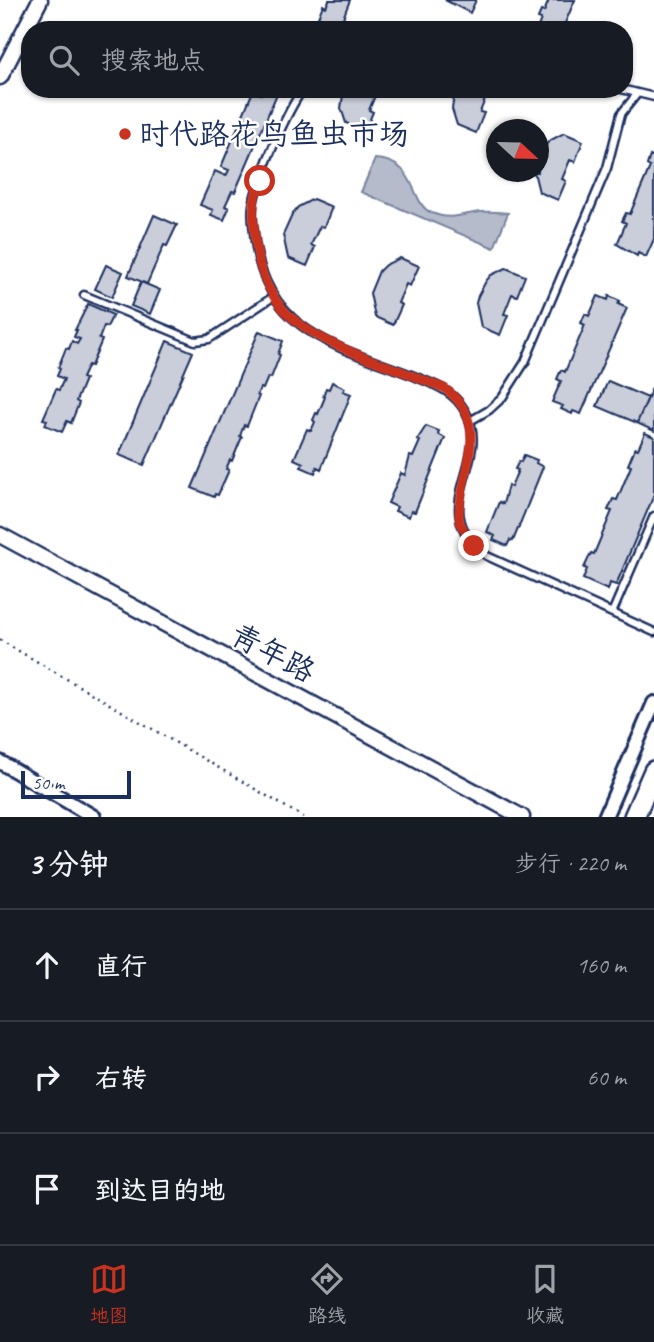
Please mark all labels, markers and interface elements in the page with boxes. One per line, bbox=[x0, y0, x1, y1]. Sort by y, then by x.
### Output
search box bbox=[21, 21, 633, 98]
icon: search bbox=[45, 41, 83, 79]
text: 搜索地点 bbox=[101, 44, 205, 77]
place label: 时代路花鸟鱼虫市场 bbox=[139, 115, 409, 153]
north arrow bbox=[486, 119, 549, 182]
marker: 时代路花鸟鱼虫市场 bbox=[117, 126, 133, 142]
route start bbox=[244, 165, 275, 196]
route end bbox=[458, 530, 489, 561]
street label: 青年路 bbox=[224, 615, 322, 691]
scale bar bbox=[21, 768, 131, 800]
text: 50 m bbox=[32, 771, 64, 795]
text: 3 分钟 bbox=[28, 845, 109, 883]
text: 步行 · 220 m bbox=[515, 849, 626, 878]
icon: ahead bbox=[28, 946, 66, 984]
text: 直行 bbox=[95, 950, 147, 983]
text: 160 m bbox=[577, 951, 626, 980]
icon: right bbox=[28, 1058, 66, 1096]
text: 右转 bbox=[95, 1062, 147, 1095]
text: 60 m bbox=[587, 1063, 626, 1092]
icon: arrive bbox=[28, 1170, 66, 1208]
text: 到达目的地 bbox=[95, 1174, 225, 1207]
tab: 地图 bbox=[90, 1260, 128, 1328]
tab: 路线 bbox=[308, 1260, 346, 1328]
tab: 收藏 bbox=[526, 1260, 564, 1328]

